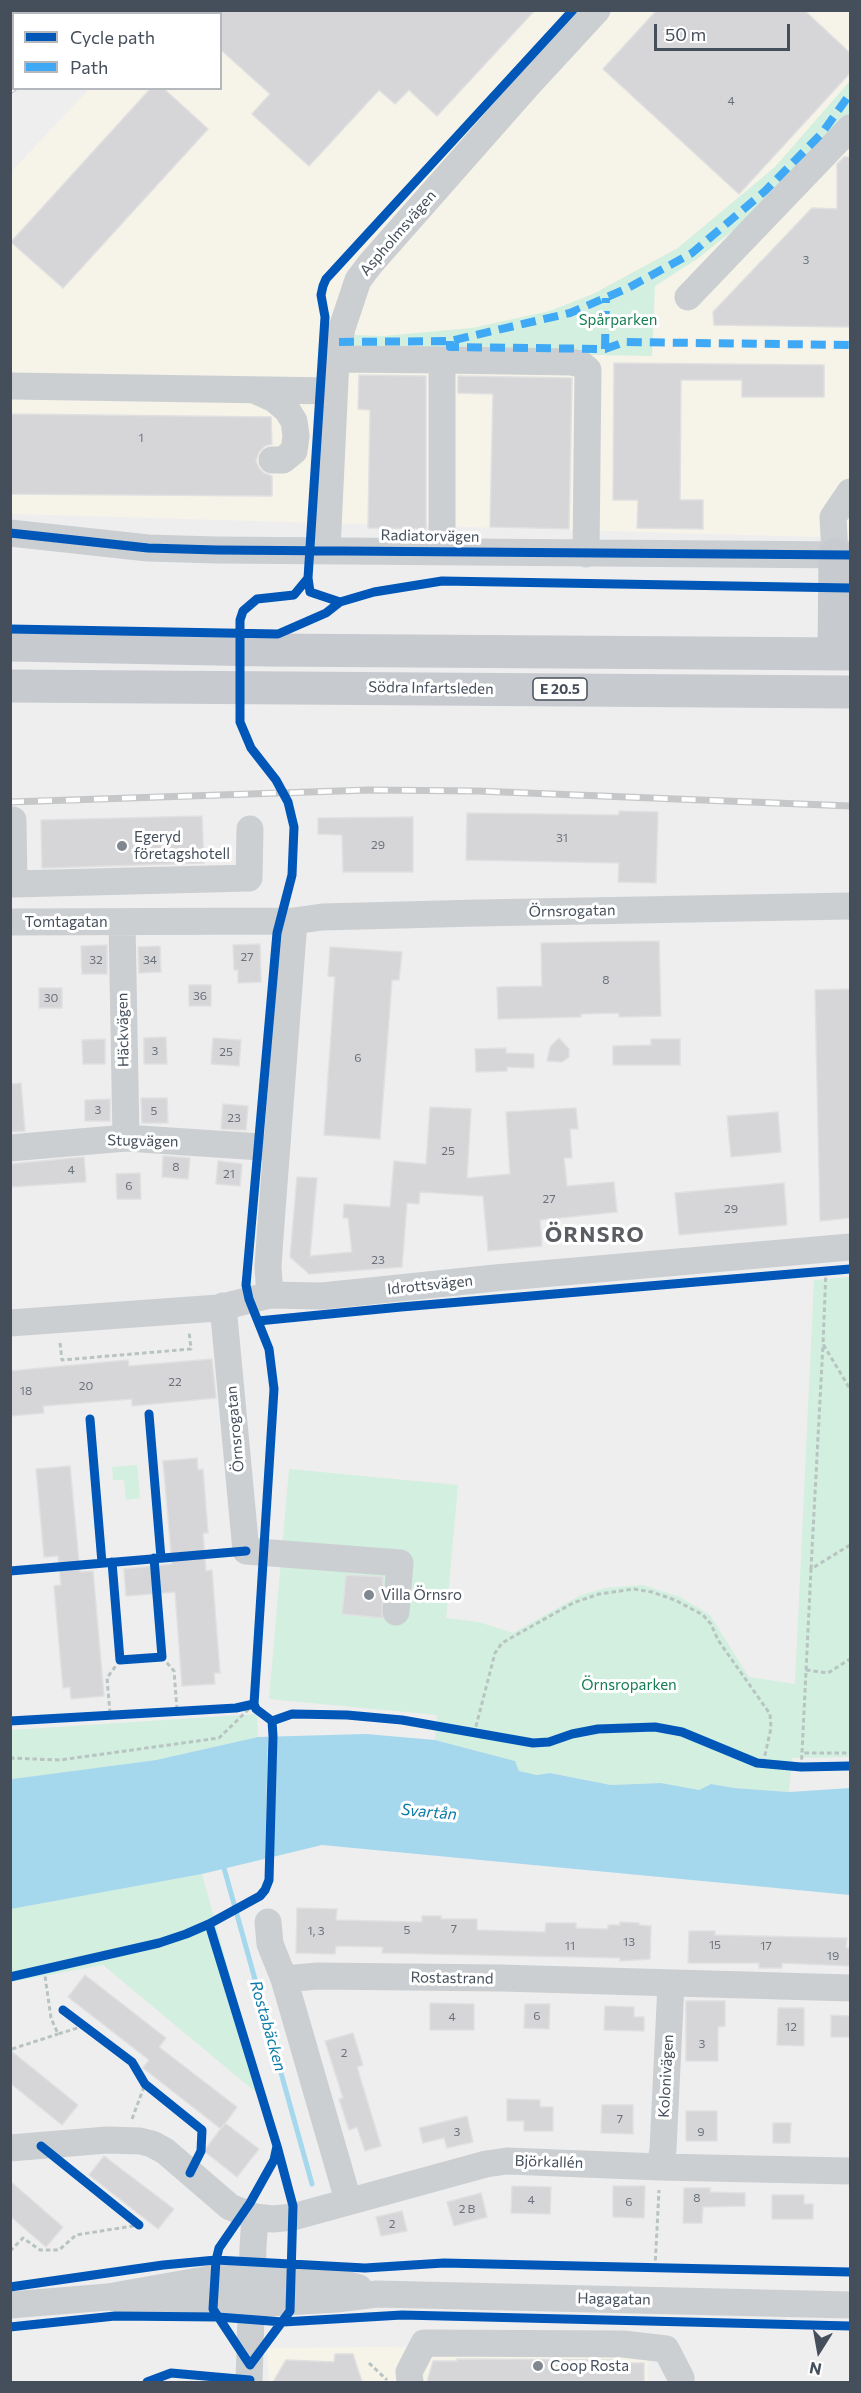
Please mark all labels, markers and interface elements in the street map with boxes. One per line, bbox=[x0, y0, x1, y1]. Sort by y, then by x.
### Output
legend bbox=[12, 12, 222, 90]
scale bar bbox=[657, 12, 794, 50]
text: 50 m bbox=[665, 23, 706, 45]
text: Cycle path bbox=[70, 26, 155, 48]
text: Path bbox=[70, 56, 108, 78]
house number: 4 bbox=[727, 94, 735, 108]
street label: Aspholmsvägen bbox=[356, 187, 440, 279]
house number: 3 bbox=[803, 253, 809, 267]
park label: Spårparken bbox=[579, 311, 657, 329]
house number: 1 bbox=[138, 431, 144, 445]
street label: Radiatorvägen bbox=[380, 526, 480, 546]
street label: Södra Infartsleden bbox=[368, 678, 494, 698]
road number: E 20.5 bbox=[533, 678, 587, 700]
place label: Egeryd företagshotell bbox=[134, 828, 230, 863]
house number: 31 bbox=[556, 831, 568, 845]
house number: 29 bbox=[371, 838, 385, 852]
marker: Egeryd företagshotell bbox=[115, 839, 129, 853]
street label: Örnsrogatan bbox=[528, 901, 616, 921]
street label: Tomtagatan bbox=[25, 913, 107, 931]
house number: 27 bbox=[241, 950, 253, 964]
house number: 32 bbox=[89, 953, 103, 967]
house number: 34 bbox=[143, 953, 157, 967]
house number: 8 bbox=[602, 973, 610, 987]
house number: 36 bbox=[193, 989, 207, 1003]
house number: 30 bbox=[44, 991, 58, 1005]
street label: Häckvägen bbox=[113, 993, 133, 1067]
house number: 3 bbox=[152, 1044, 158, 1058]
house number: 25 bbox=[219, 1045, 233, 1059]
house number: 6 bbox=[354, 1051, 362, 1065]
house number: 3 bbox=[95, 1103, 101, 1117]
house number: 5 bbox=[151, 1104, 157, 1118]
house number: 23 bbox=[227, 1111, 241, 1125]
street label: Stugvägen bbox=[107, 1131, 179, 1151]
house number: 25 bbox=[441, 1144, 455, 1158]
house number: 8 bbox=[172, 1160, 180, 1174]
house number: 4 bbox=[67, 1163, 75, 1177]
house number: 21 bbox=[223, 1167, 235, 1181]
house number: 6 bbox=[125, 1179, 133, 1193]
house number: 27 bbox=[543, 1192, 555, 1206]
house number: 29 bbox=[724, 1202, 738, 1216]
district label: ÖRNSRO bbox=[545, 1222, 645, 1248]
house number: 23 bbox=[371, 1253, 385, 1267]
street label: Idrottsvägen bbox=[386, 1272, 474, 1298]
house number: 22 bbox=[168, 1375, 182, 1389]
house number: 20 bbox=[79, 1379, 93, 1393]
house number: 18 bbox=[20, 1384, 32, 1398]
street label: Örnsrogatan bbox=[222, 1385, 248, 1473]
place label: Villa Örnsro bbox=[381, 1586, 462, 1604]
marker: Villa Örnsro bbox=[362, 1588, 376, 1602]
park label: Örnsroparken bbox=[581, 1676, 677, 1694]
water label: Svartån bbox=[400, 1800, 458, 1824]
house number: 7 bbox=[451, 1922, 457, 1936]
house number: 5 bbox=[404, 1923, 410, 1937]
house number: 1, 3 bbox=[307, 1924, 325, 1938]
house number: 13 bbox=[623, 1935, 635, 1949]
house number: 15 bbox=[709, 1938, 721, 1952]
house number: 11 bbox=[565, 1939, 575, 1953]
house number: 17 bbox=[760, 1939, 772, 1953]
house number: 19 bbox=[827, 1949, 839, 1963]
street label: Rostastrand bbox=[410, 1968, 494, 1988]
water label: Rostabäcken bbox=[246, 1978, 290, 2074]
house number: 6 bbox=[533, 2009, 541, 2023]
house number: 4 bbox=[448, 2010, 456, 2024]
house number: 12 bbox=[785, 2020, 797, 2034]
street label: Kolonivägen bbox=[655, 2034, 677, 2118]
house number: 3 bbox=[699, 2037, 705, 2051]
house number: 2 bbox=[341, 2046, 347, 2060]
house number: 7 bbox=[617, 2112, 623, 2126]
house number: 3 bbox=[454, 2125, 460, 2139]
house number: 9 bbox=[697, 2125, 705, 2139]
street label: Björkallén bbox=[514, 2152, 584, 2172]
house number: 8 bbox=[693, 2191, 701, 2205]
house number: 4 bbox=[527, 2193, 535, 2207]
house number: 6 bbox=[625, 2195, 633, 2209]
house number: 2 B bbox=[459, 2202, 475, 2216]
house number: 2 bbox=[389, 2217, 395, 2231]
street label: Hagagatan bbox=[577, 2289, 651, 2309]
north arrow bbox=[789, 2321, 849, 2381]
place label: Coop Rosta bbox=[550, 2357, 629, 2375]
marker: Coop Rosta bbox=[531, 2359, 545, 2373]
text: N bbox=[808, 2359, 823, 2380]

